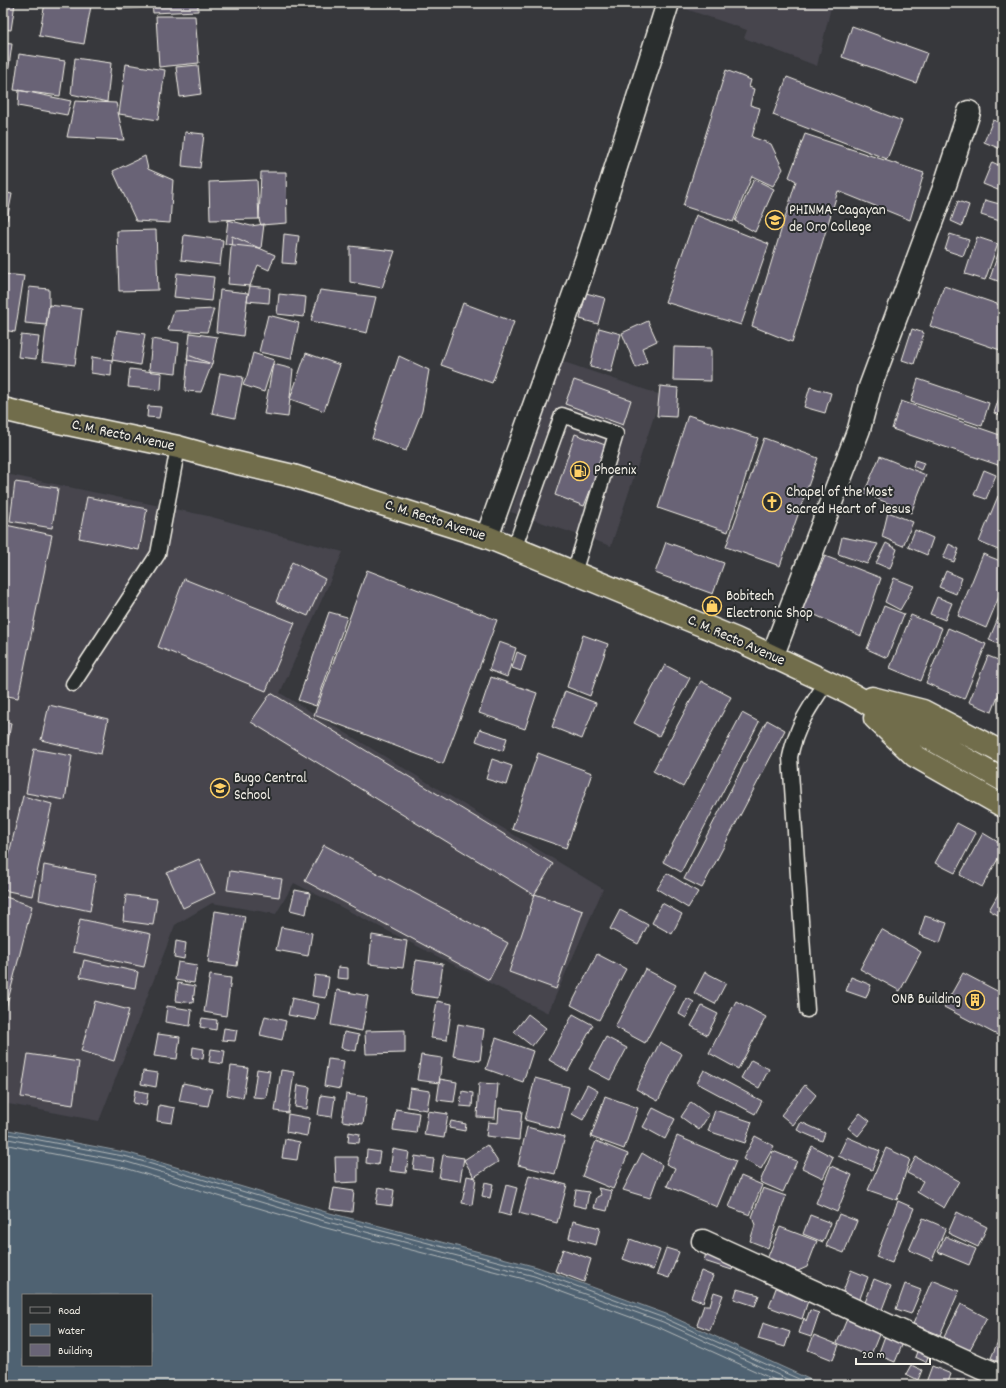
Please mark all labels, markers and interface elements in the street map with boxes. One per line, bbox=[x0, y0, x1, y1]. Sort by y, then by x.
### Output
place label: PHINMA-Cagayan de Oro College bbox=[789, 200, 886, 239]
school or university icon: PHINMA-Cagayan de Oro College bbox=[764, 209, 786, 231]
street label: C. M. Recto Avenue bbox=[70, 414, 177, 458]
fuel station icon: Phoenix bbox=[569, 460, 591, 482]
place label: Phoenix bbox=[594, 460, 637, 482]
place label: Chapel of the Most Sacred Heart of Jesus bbox=[786, 482, 911, 521]
church icon: Chapel of the Most Sacred Heart of Jesus bbox=[761, 491, 783, 513]
street label: C. M. Recto Avenue bbox=[382, 494, 489, 548]
place label: Bobitech Electronic Shop bbox=[726, 586, 813, 625]
shop icon: Bobitech Electronic Shop bbox=[701, 595, 723, 617]
street label: C. M. Recto Avenue bbox=[684, 610, 789, 672]
place label: Bugo Central School bbox=[234, 768, 307, 807]
school or university icon: Bugo Central School bbox=[209, 777, 231, 799]
place label: ONB Building bbox=[891, 989, 961, 1011]
building icon: ONB Building bbox=[964, 989, 986, 1011]
legend bbox=[22, 1294, 152, 1366]
text: Road bbox=[58, 1303, 80, 1320]
text: Water bbox=[58, 1323, 85, 1340]
scale bar bbox=[856, 1340, 930, 1366]
text: Building bbox=[58, 1343, 93, 1360]
text: 20 m bbox=[862, 1347, 885, 1364]

